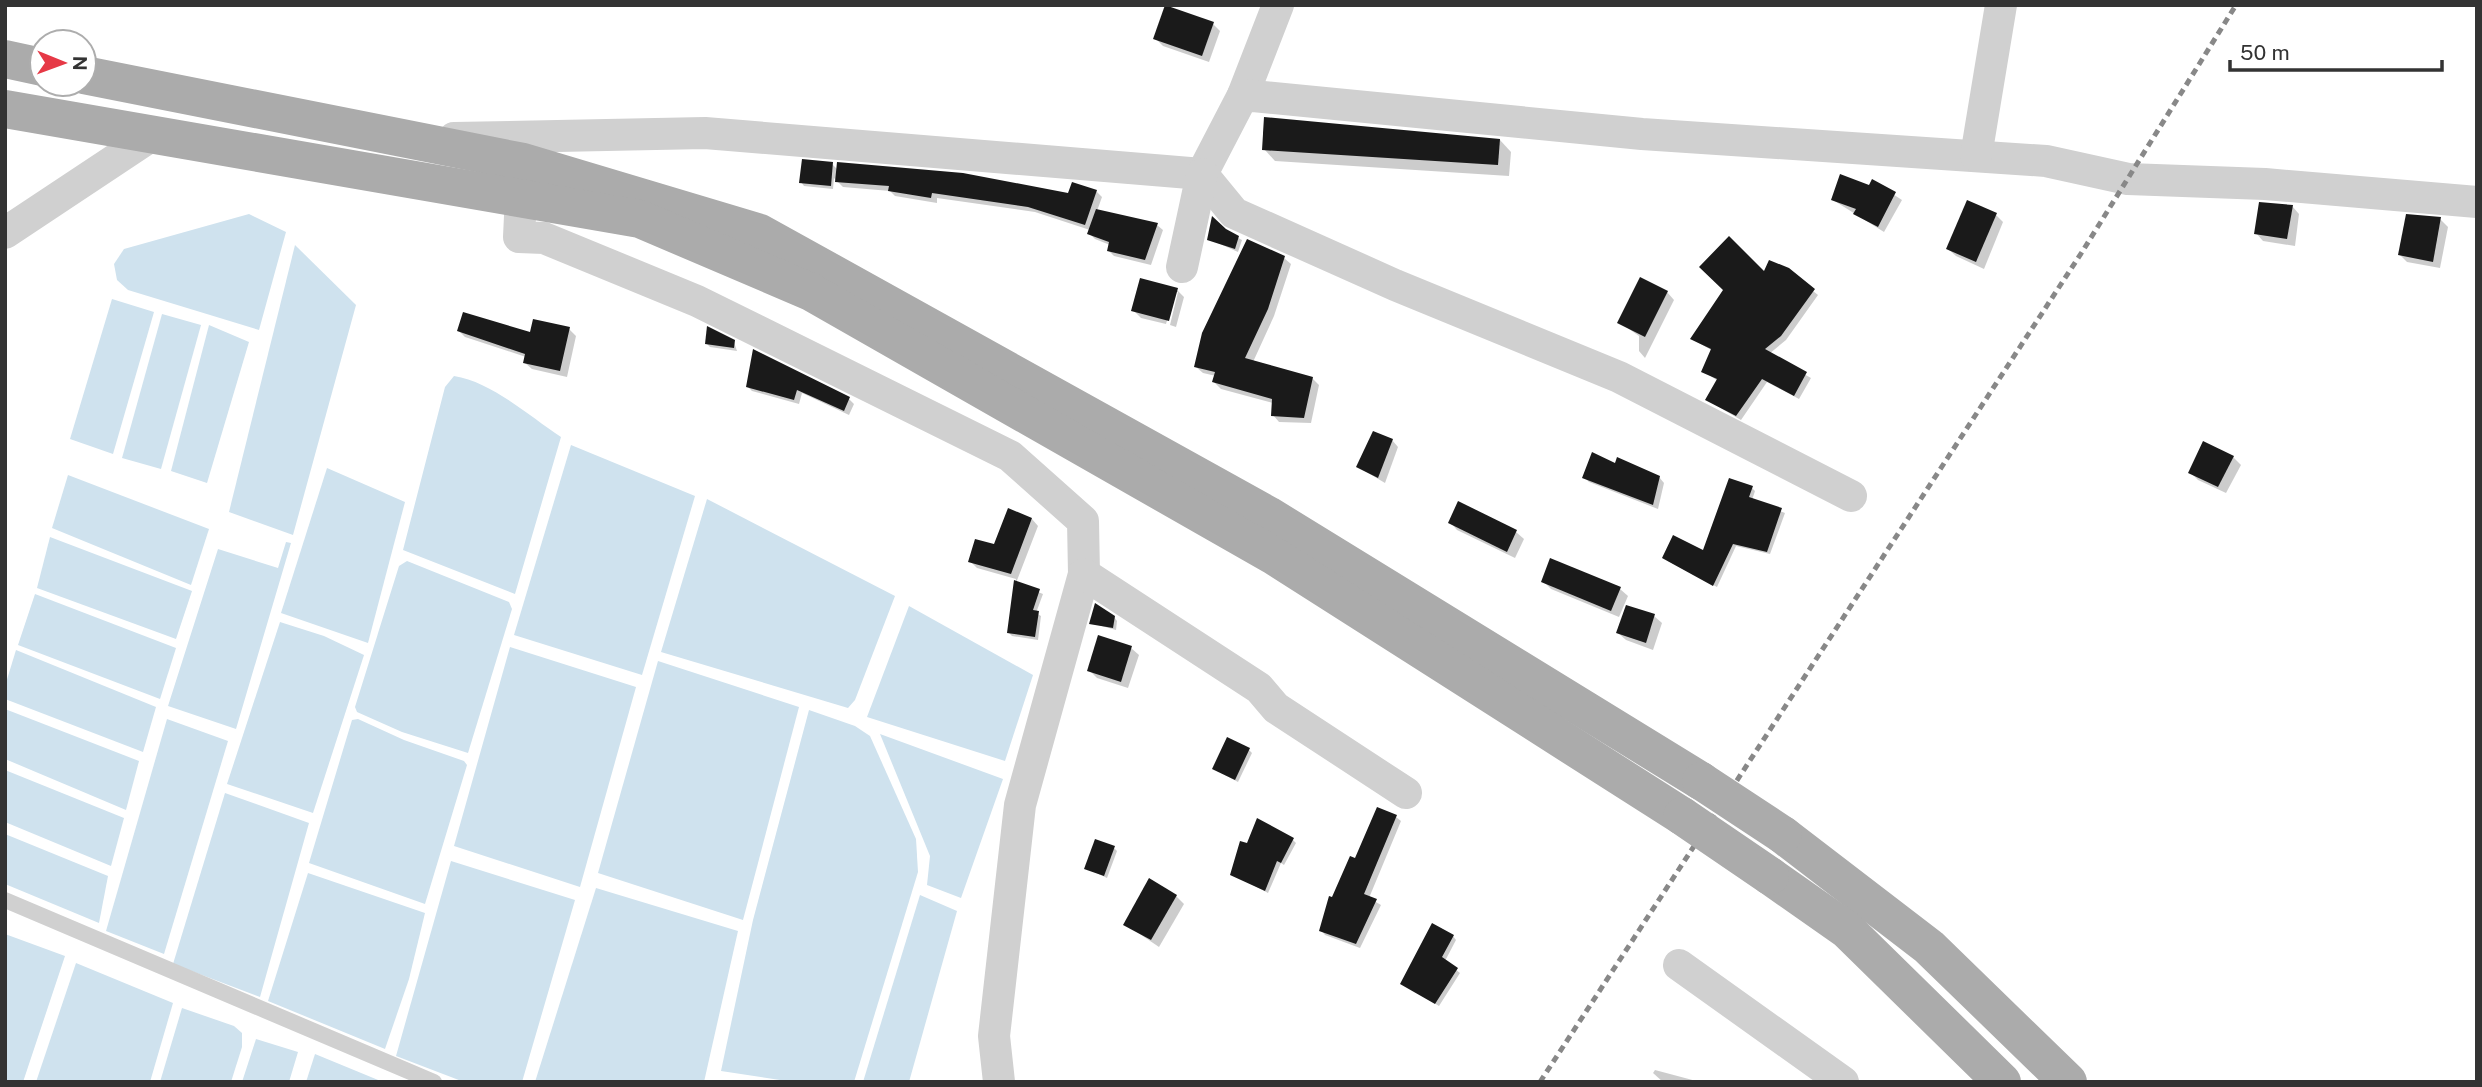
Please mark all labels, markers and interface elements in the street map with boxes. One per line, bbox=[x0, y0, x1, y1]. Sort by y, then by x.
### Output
north arrow bbox=[28, 28, 98, 98]
scale bar bbox=[2230, 28, 2442, 72]
text: 50 m bbox=[2240, 40, 2290, 65]
text: N bbox=[69, 56, 91, 71]

